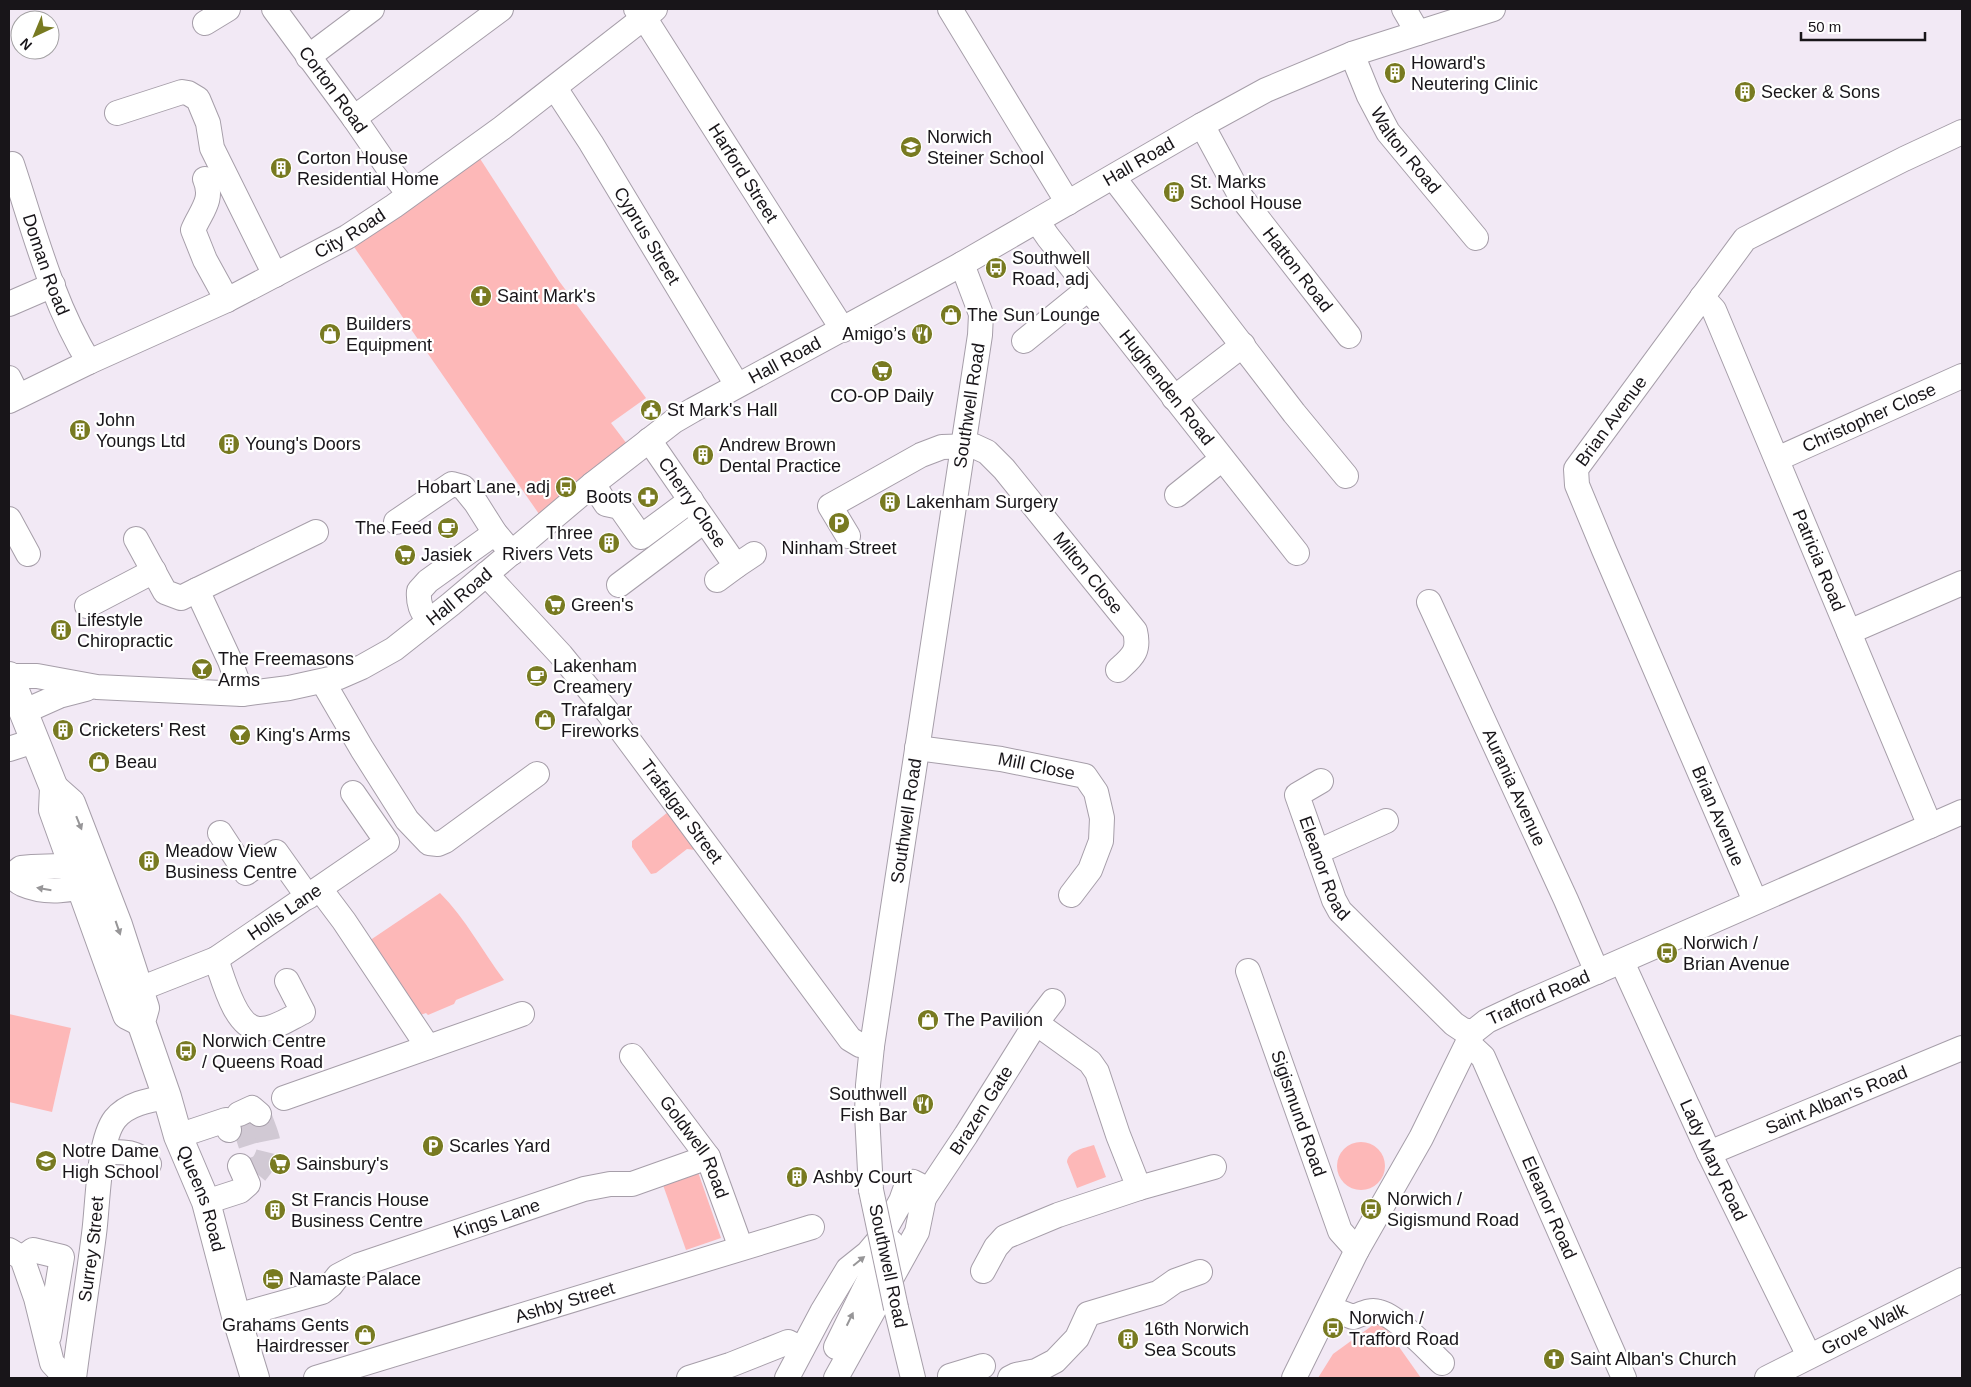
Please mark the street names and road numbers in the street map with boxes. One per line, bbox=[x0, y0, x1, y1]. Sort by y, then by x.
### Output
street label: Corton Road bbox=[295, 43, 371, 137]
street label: Walton Road bbox=[1367, 104, 1445, 197]
street label: Harford Street bbox=[704, 120, 782, 226]
street label: Hall Road bbox=[1100, 133, 1178, 190]
street label: Cyprus Street bbox=[610, 183, 684, 288]
street label: City Road bbox=[311, 205, 389, 262]
street label: Doman Road bbox=[19, 211, 73, 318]
street label: Hatton Road bbox=[1259, 224, 1336, 316]
street label: Hughenden Road bbox=[1115, 326, 1218, 449]
street label: Hall Road bbox=[745, 333, 824, 388]
street label: Southwell Road bbox=[950, 342, 989, 470]
street label: Brian Avenue bbox=[1572, 372, 1651, 470]
street label: Christopher Close bbox=[1799, 379, 1939, 456]
street label: Cherry Close bbox=[654, 454, 730, 551]
street label: Patricia Road bbox=[1789, 507, 1849, 614]
street label: Milton Close bbox=[1049, 528, 1127, 618]
street label: Hall Road bbox=[422, 564, 496, 630]
street label: Aurania Avenue bbox=[1479, 726, 1550, 849]
street label: Mill Close bbox=[996, 749, 1077, 784]
street label: Trafalgar Street bbox=[636, 756, 727, 868]
street label: Southwell Road bbox=[887, 757, 926, 885]
street label: Brian Avenue bbox=[1688, 763, 1748, 869]
street label: Eleanor Road bbox=[1295, 814, 1354, 925]
street label: Holls Lane bbox=[244, 880, 325, 944]
street label: Trafford Road bbox=[1484, 966, 1593, 1029]
street label: Sigismund Road bbox=[1267, 1048, 1330, 1179]
street label: Brazen Gate bbox=[946, 1062, 1017, 1158]
street label: Saint Alban's Road bbox=[1763, 1062, 1910, 1138]
street label: Goldwell Road bbox=[656, 1092, 732, 1201]
street label: Lady Mary Road bbox=[1676, 1096, 1751, 1224]
street label: Queens Road bbox=[173, 1142, 229, 1254]
street label: Eleanor Road bbox=[1518, 1153, 1580, 1262]
street label: Kings Lane bbox=[451, 1195, 542, 1242]
street label: Surrey Street bbox=[75, 1196, 107, 1303]
street label: Southwell Road bbox=[865, 1202, 911, 1330]
street label: Ashby Street bbox=[512, 1278, 617, 1327]
street label: Grove Walk bbox=[1818, 1299, 1912, 1359]

